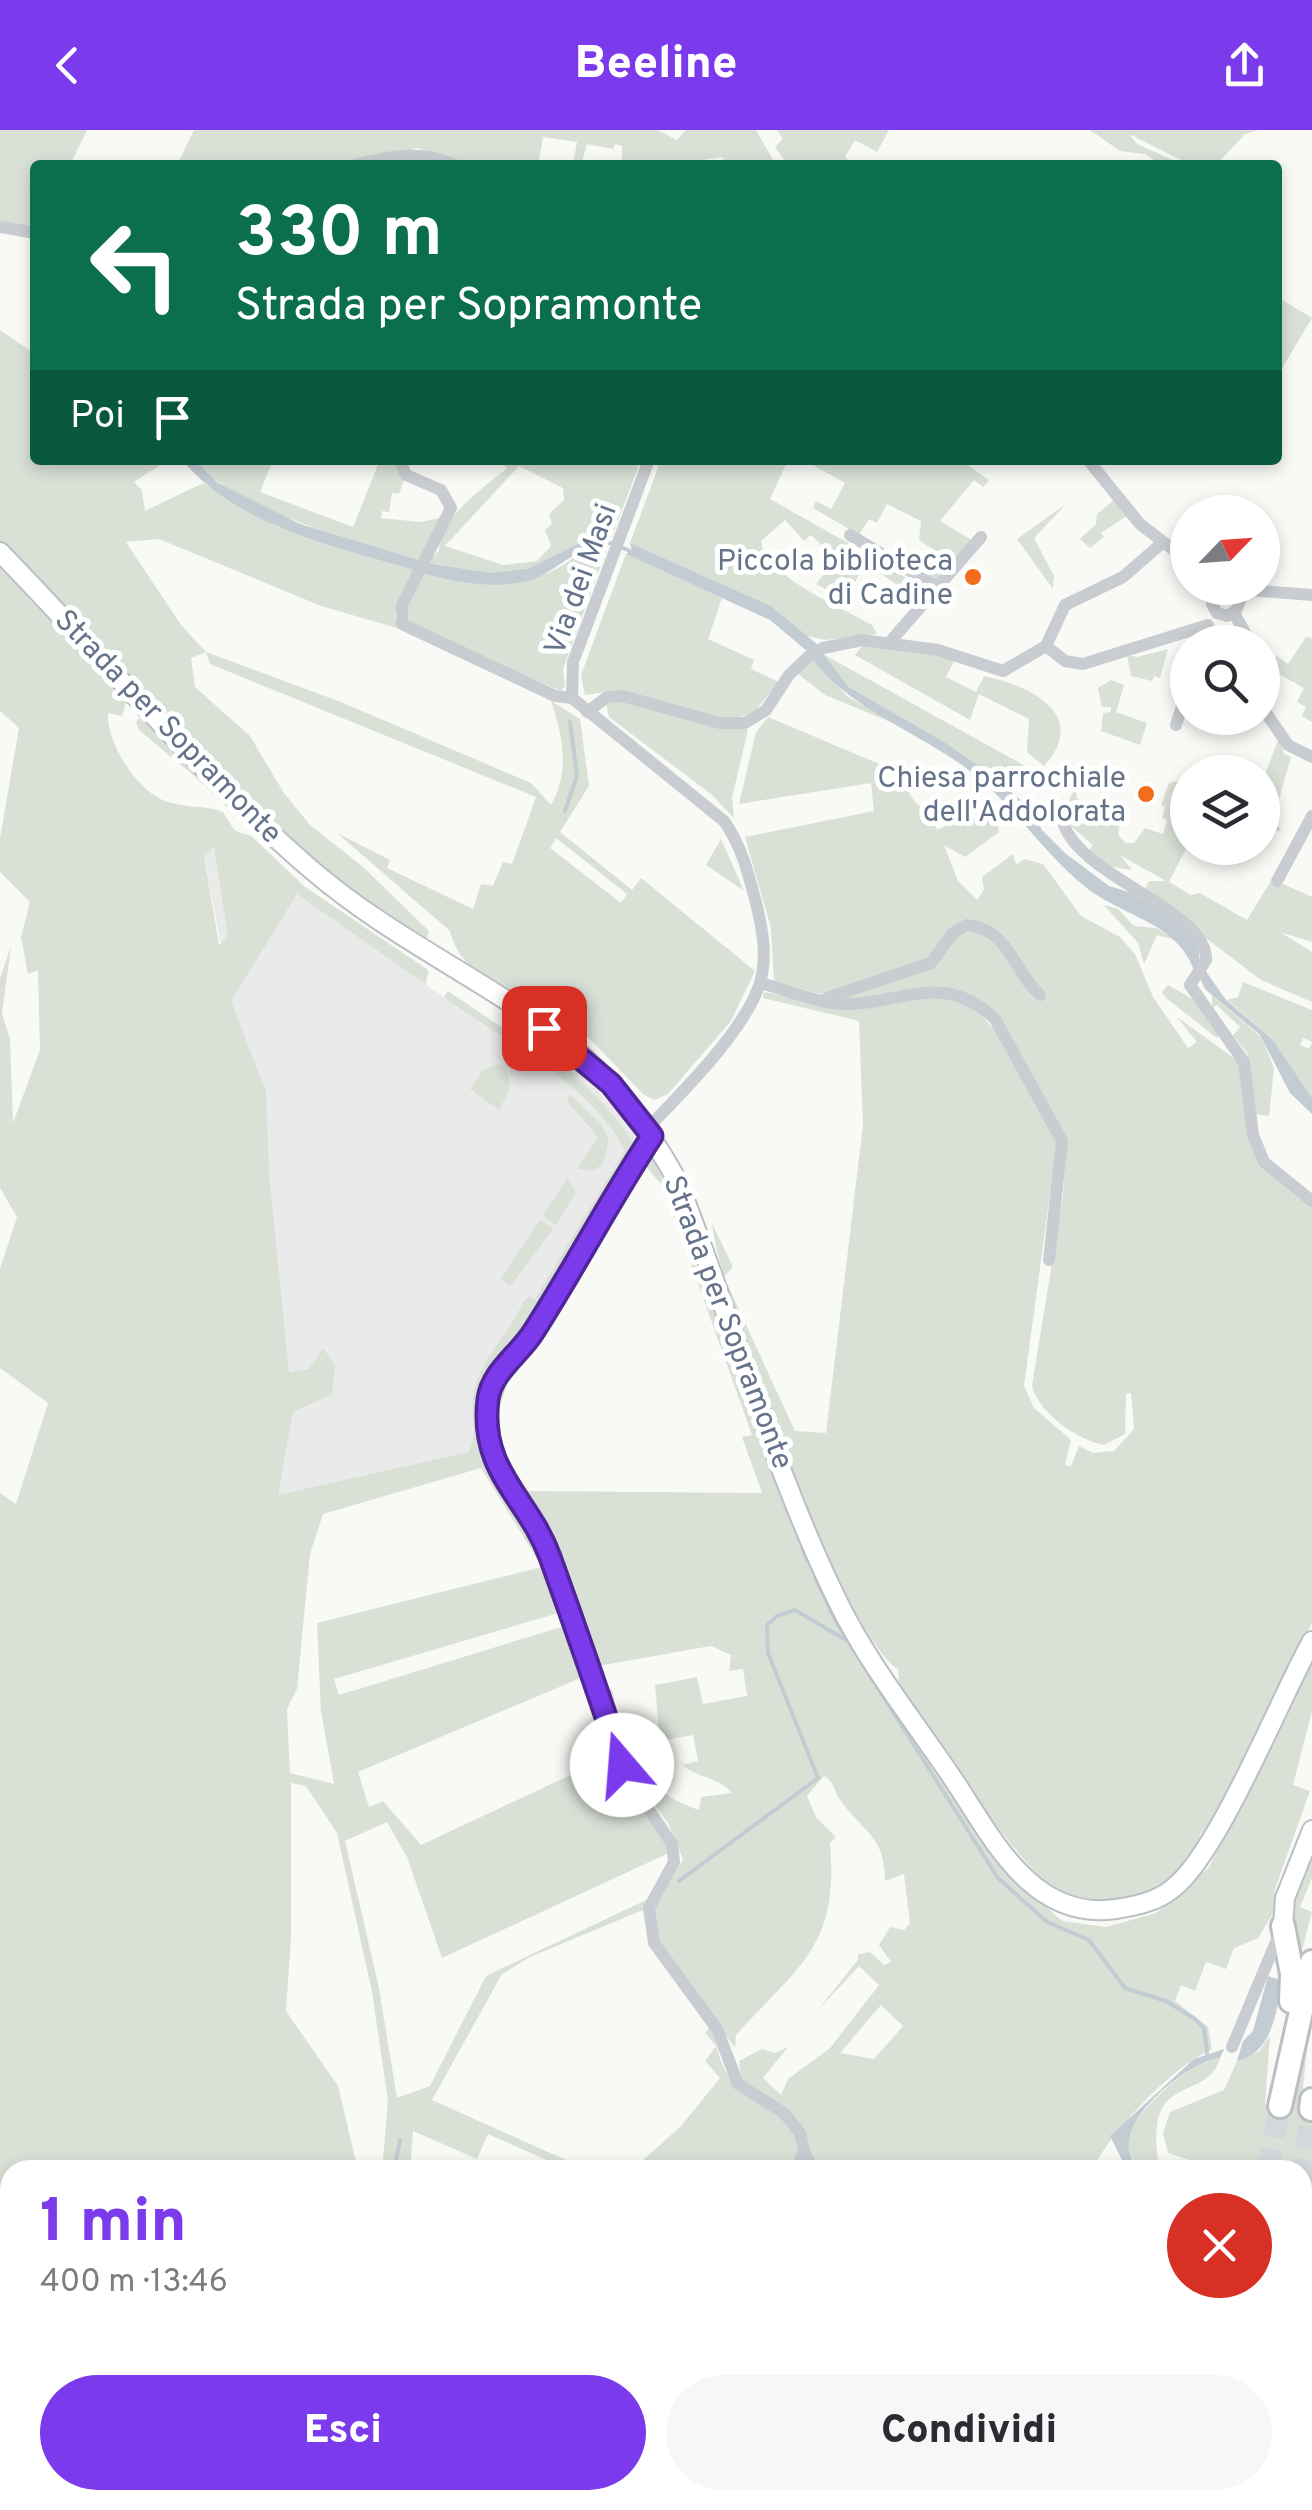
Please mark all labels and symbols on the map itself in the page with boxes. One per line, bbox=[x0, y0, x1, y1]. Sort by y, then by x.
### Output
north arrow bbox=[1170, 495, 1280, 605]
street label: Via dei Masi bbox=[538, 499, 627, 661]
place label: Piccola biblioteca di Cadine bbox=[717, 544, 953, 615]
marker: Piccola biblioteca di Cadine bbox=[962, 566, 984, 588]
street label: Strada per Sopramonte bbox=[46, 603, 289, 853]
place label: Chiesa parrochiale dell'Addolorata bbox=[877, 761, 1126, 832]
marker: Chiesa parrochiale dell'Addolorata bbox=[1135, 783, 1157, 805]
pin bbox=[502, 986, 587, 1071]
street label: Strada per Sopramonte bbox=[654, 1171, 800, 1475]
position arrow bbox=[570, 1713, 674, 1817]

